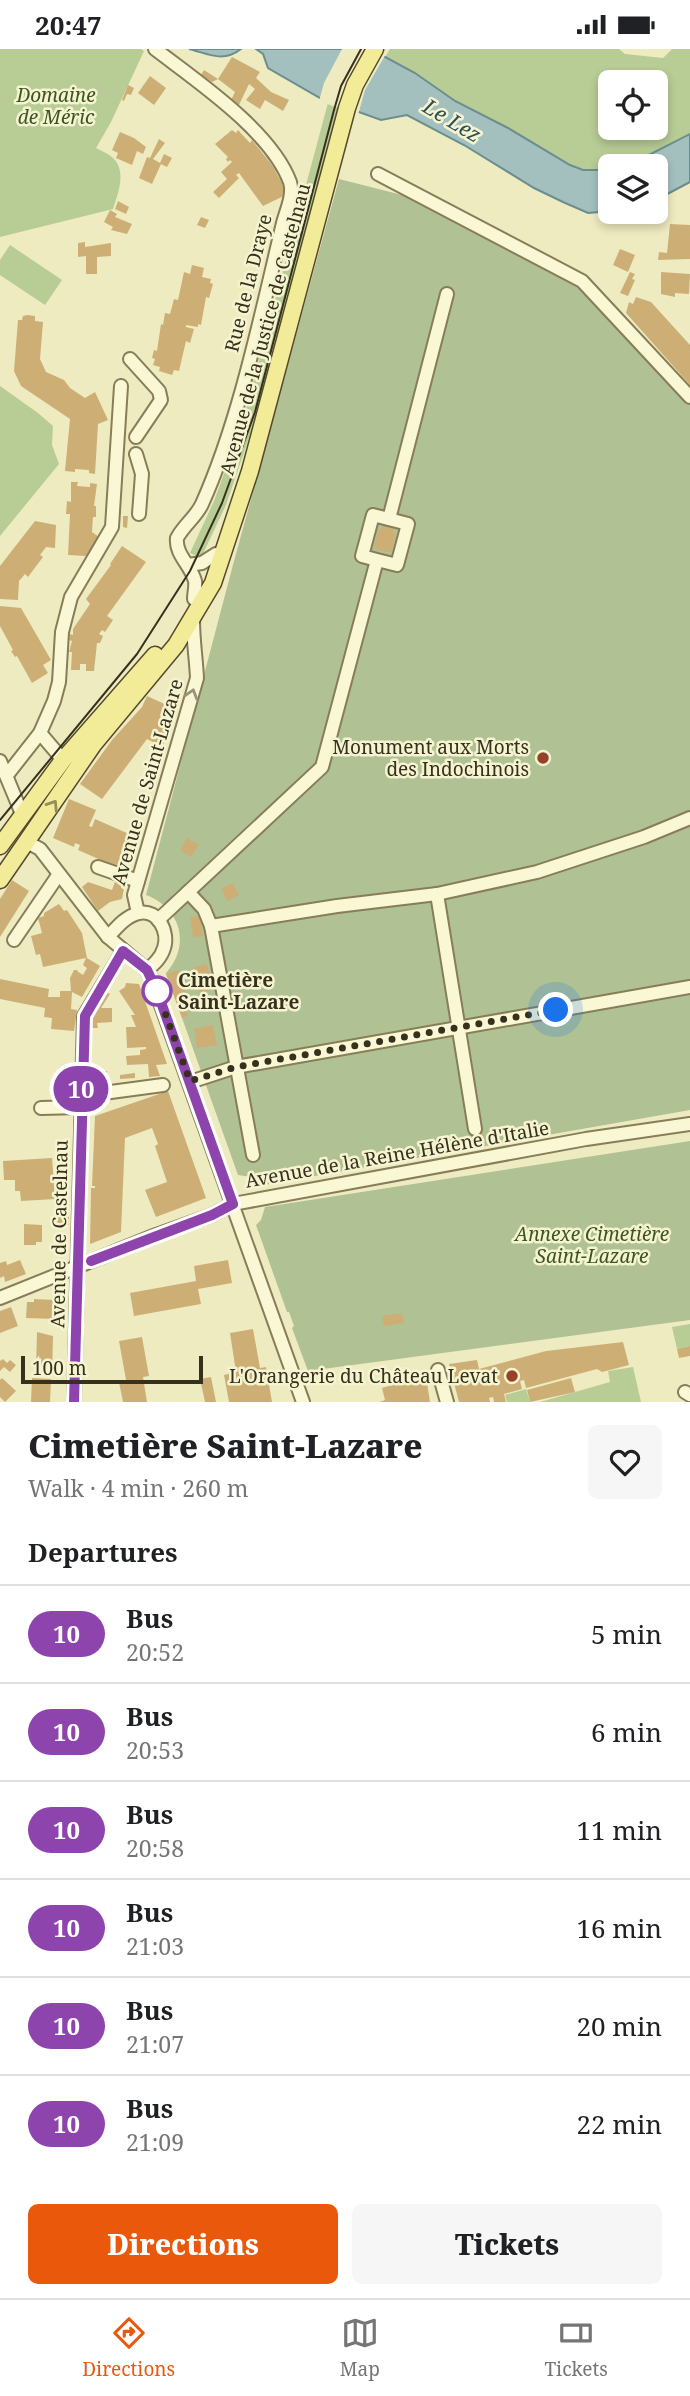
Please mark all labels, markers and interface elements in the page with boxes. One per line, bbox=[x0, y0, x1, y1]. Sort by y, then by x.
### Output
text: 20:47 bbox=[35, 7, 102, 43]
map controls bbox=[598, 70, 668, 224]
button: locate bbox=[598, 70, 668, 140]
park label: Domaine de Méric bbox=[15, 82, 96, 130]
water label: Le Lez bbox=[417, 91, 487, 148]
button: layers bbox=[598, 154, 668, 224]
street label: Avenue de la Justice de Castelnau bbox=[213, 180, 317, 478]
street label: Rue de la Draye bbox=[218, 211, 278, 355]
street label: Avenue de Saint-Lazare bbox=[105, 676, 189, 888]
one-way arrow bbox=[184, 688, 199, 700]
place label: Monument aux Morts des Indochinois bbox=[332, 734, 529, 782]
marker: Monument aux Morts des Indochinois bbox=[535, 750, 551, 766]
one-way arrow bbox=[45, 799, 58, 812]
place label: Cimetière Saint-Lazare bbox=[178, 967, 300, 1015]
marker: Cimetière Saint-Lazare bbox=[142, 976, 172, 1006]
your location bbox=[538, 992, 573, 1027]
line badge: 10 bbox=[50, 1066, 112, 1112]
text: 10 bbox=[67, 1072, 95, 1105]
street label: Avenue de la Reine Hélène d'Italie bbox=[243, 1114, 551, 1194]
street label: Avenue de Castelnau bbox=[44, 1140, 74, 1328]
park label: Annexe Cimetière Saint-Lazare bbox=[513, 1221, 669, 1269]
scale bar bbox=[21, 1353, 203, 1385]
text: 100 m bbox=[32, 1355, 87, 1381]
place label: L'Orangerie du Château Levat bbox=[229, 1363, 498, 1389]
marker: L'Orangerie du Château Levat bbox=[504, 1368, 520, 1384]
text: Cimetière Saint-Lazare bbox=[28, 1423, 423, 1468]
button: heart bbox=[588, 1425, 662, 1499]
text: Walk · 4 min · 260 m bbox=[28, 1472, 248, 1504]
text: Departures bbox=[28, 1534, 178, 1570]
text: Bus bbox=[126, 1600, 173, 1636]
text: 5 min bbox=[591, 1616, 662, 1652]
text: 10 bbox=[53, 1617, 80, 1650]
text: 20:52 bbox=[126, 1636, 184, 1668]
text: Bus bbox=[126, 1698, 173, 1734]
text: 6 min bbox=[591, 1714, 662, 1750]
text: 10 bbox=[53, 1715, 80, 1748]
text: 20:53 bbox=[126, 1734, 184, 1766]
text: Bus bbox=[126, 1796, 173, 1832]
text: 11 min bbox=[577, 1812, 662, 1848]
text: 10 bbox=[53, 1813, 80, 1846]
text: 20:58 bbox=[126, 1832, 184, 1864]
text: Bus bbox=[126, 1894, 173, 1930]
text: 16 min bbox=[577, 1910, 662, 1946]
text: 10 bbox=[53, 1911, 80, 1944]
text: 21:03 bbox=[126, 1930, 184, 1962]
text: Bus bbox=[126, 1992, 173, 2028]
text: 20 min bbox=[577, 2008, 662, 2044]
text: 10 bbox=[53, 2009, 80, 2042]
text: 21:07 bbox=[126, 2028, 184, 2060]
text: Bus bbox=[126, 2090, 173, 2126]
text: 22 min bbox=[577, 2106, 662, 2142]
text: 10 bbox=[53, 2107, 80, 2140]
text: 21:09 bbox=[126, 2126, 184, 2158]
button: Directions bbox=[28, 2204, 338, 2284]
button: Tickets bbox=[352, 2204, 662, 2284]
tab: Directions bbox=[82, 2314, 175, 2382]
tab: Map bbox=[340, 2314, 380, 2382]
tab: Tickets bbox=[544, 2314, 608, 2382]

